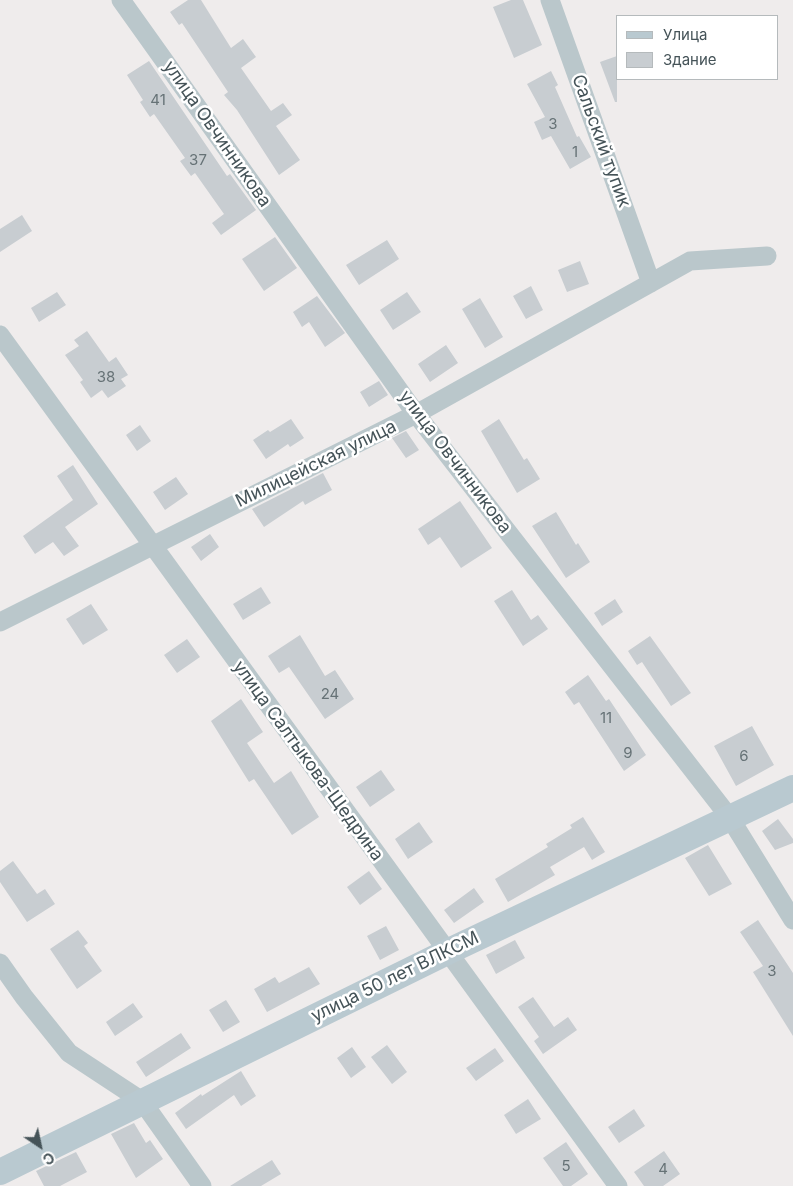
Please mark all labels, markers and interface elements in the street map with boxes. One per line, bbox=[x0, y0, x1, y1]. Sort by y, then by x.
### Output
legend bbox=[616, 15, 778, 80]
text: Улица bbox=[663, 25, 707, 44]
text: Здание bbox=[663, 50, 717, 69]
street label: улица Овчинникова bbox=[158, 57, 276, 211]
street label: Сальский тупик bbox=[567, 72, 635, 210]
house number: 41 bbox=[150, 91, 166, 109]
house number: 3 bbox=[548, 115, 558, 133]
house number: 1 bbox=[572, 143, 578, 161]
house number: 37 bbox=[189, 151, 207, 169]
house number: 38 bbox=[97, 368, 115, 386]
street label: улица Овчинникова bbox=[394, 386, 516, 538]
street label: Милицейская улица bbox=[232, 416, 400, 512]
street label: улица Салтыкова-Щедрина bbox=[228, 657, 388, 865]
house number: 24 bbox=[321, 685, 339, 703]
house number: 11 bbox=[600, 709, 612, 727]
house number: 9 bbox=[623, 744, 633, 762]
house number: 6 bbox=[739, 747, 749, 765]
street label: улица 50 лет ВЛКСМ bbox=[308, 927, 482, 1027]
house number: 3 bbox=[767, 962, 777, 980]
north arrow bbox=[15, 1121, 65, 1171]
text: С bbox=[40, 1149, 58, 1169]
house number: 5 bbox=[561, 1157, 571, 1175]
house number: 4 bbox=[658, 1160, 668, 1178]

